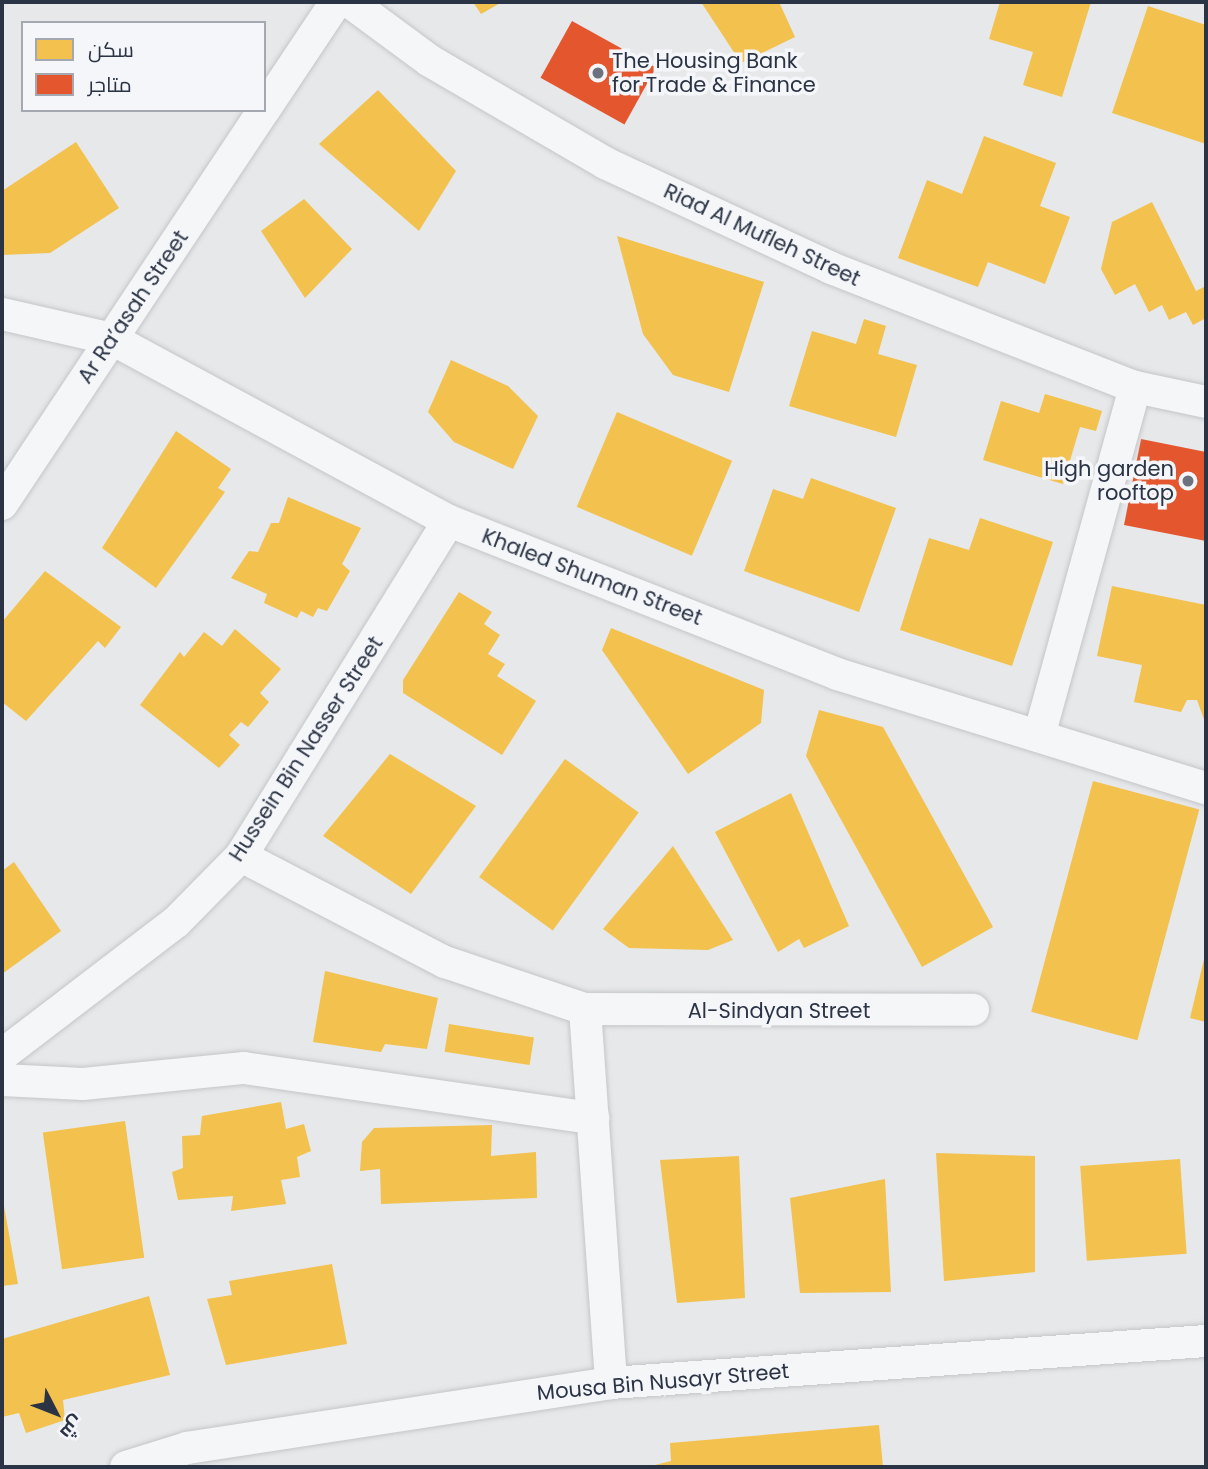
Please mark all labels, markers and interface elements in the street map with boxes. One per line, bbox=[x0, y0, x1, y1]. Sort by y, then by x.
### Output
legend bbox=[21, 21, 266, 112]
text: سكن bbox=[88, 35, 134, 64]
place label: The Housing Bank for Trade & Finance bbox=[612, 48, 816, 98]
marker: The Housing Bank for Trade & Finance bbox=[590, 65, 606, 81]
text: متاجر bbox=[88, 70, 132, 99]
street label: Riad Al Mufleh Street bbox=[660, 178, 864, 292]
street label: Ar Ra’asah Street bbox=[72, 226, 194, 388]
place label: High garden rooftop bbox=[1044, 456, 1174, 506]
marker: High garden rooftop bbox=[1180, 473, 1196, 489]
street label: Khaled Shuman Street bbox=[478, 523, 706, 631]
street label: Hussein Bin Nasser Street bbox=[224, 632, 388, 866]
street label: Al-Sindyan Street bbox=[688, 998, 870, 1024]
street label: Mousa Bin Nusayr Street bbox=[536, 1358, 790, 1406]
north arrow bbox=[21, 1378, 91, 1448]
text: ش bbox=[54, 1409, 90, 1445]

